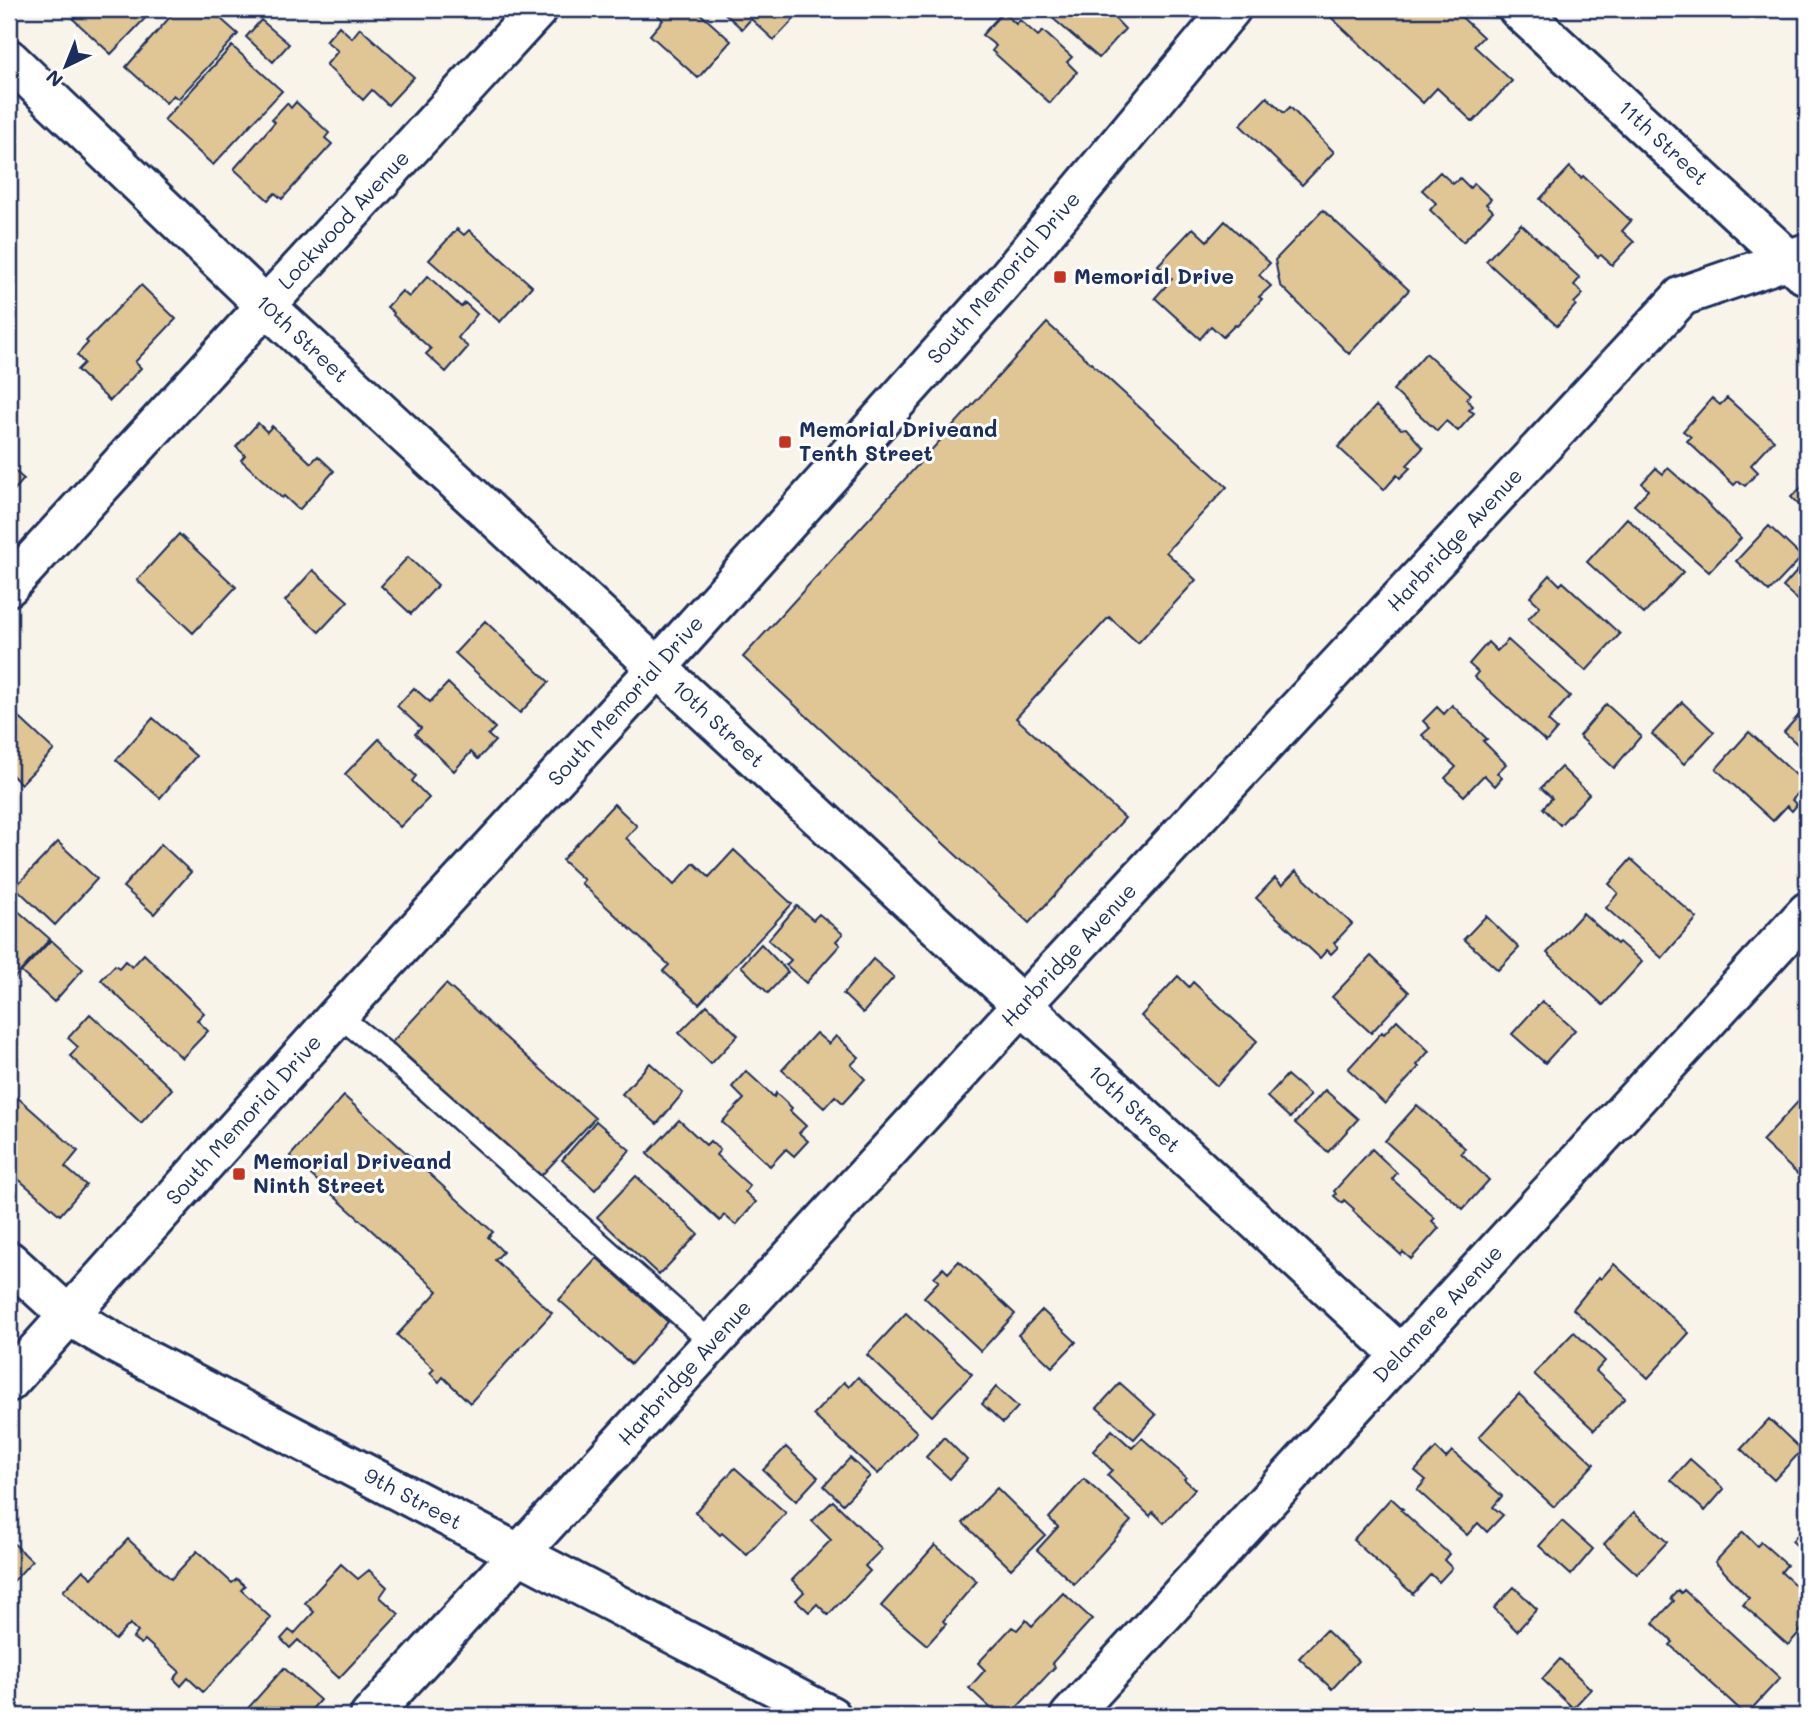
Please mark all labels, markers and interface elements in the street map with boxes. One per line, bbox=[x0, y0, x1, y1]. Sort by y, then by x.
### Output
north arrow bbox=[32, 32, 102, 102]
text: N bbox=[40, 65, 68, 93]
street label: 11th Street bbox=[1613, 93, 1715, 190]
street label: Lockwood Avenue bbox=[271, 144, 414, 294]
street label: South Memorial Drive bbox=[920, 185, 1085, 369]
place label: Memorial Drive bbox=[1074, 262, 1234, 289]
marker: Memorial Drive bbox=[1052, 269, 1068, 285]
street label: 10th Street bbox=[251, 288, 355, 388]
place label: Memorial Driveand Tenth Street bbox=[799, 415, 997, 466]
marker: Memorial Driveand Tenth Street bbox=[777, 434, 793, 450]
street label: Harbridge Avenue bbox=[1380, 461, 1527, 617]
street label: South Memorial Drive bbox=[541, 609, 709, 791]
street label: 10th Street bbox=[667, 673, 771, 773]
street label: Harbridge Avenue bbox=[994, 876, 1141, 1032]
street label: South Memorial Drive bbox=[159, 1028, 327, 1210]
street label: 10th Street bbox=[1083, 1058, 1187, 1158]
place label: Memorial Driveand Ninth Street bbox=[253, 1147, 451, 1198]
marker: Memorial Driveand Ninth Street bbox=[231, 1166, 247, 1182]
street label: Delamere Avenue bbox=[1366, 1239, 1508, 1387]
street label: Harbridge Avenue bbox=[611, 1294, 756, 1450]
street label: 9th Street bbox=[360, 1461, 467, 1535]

